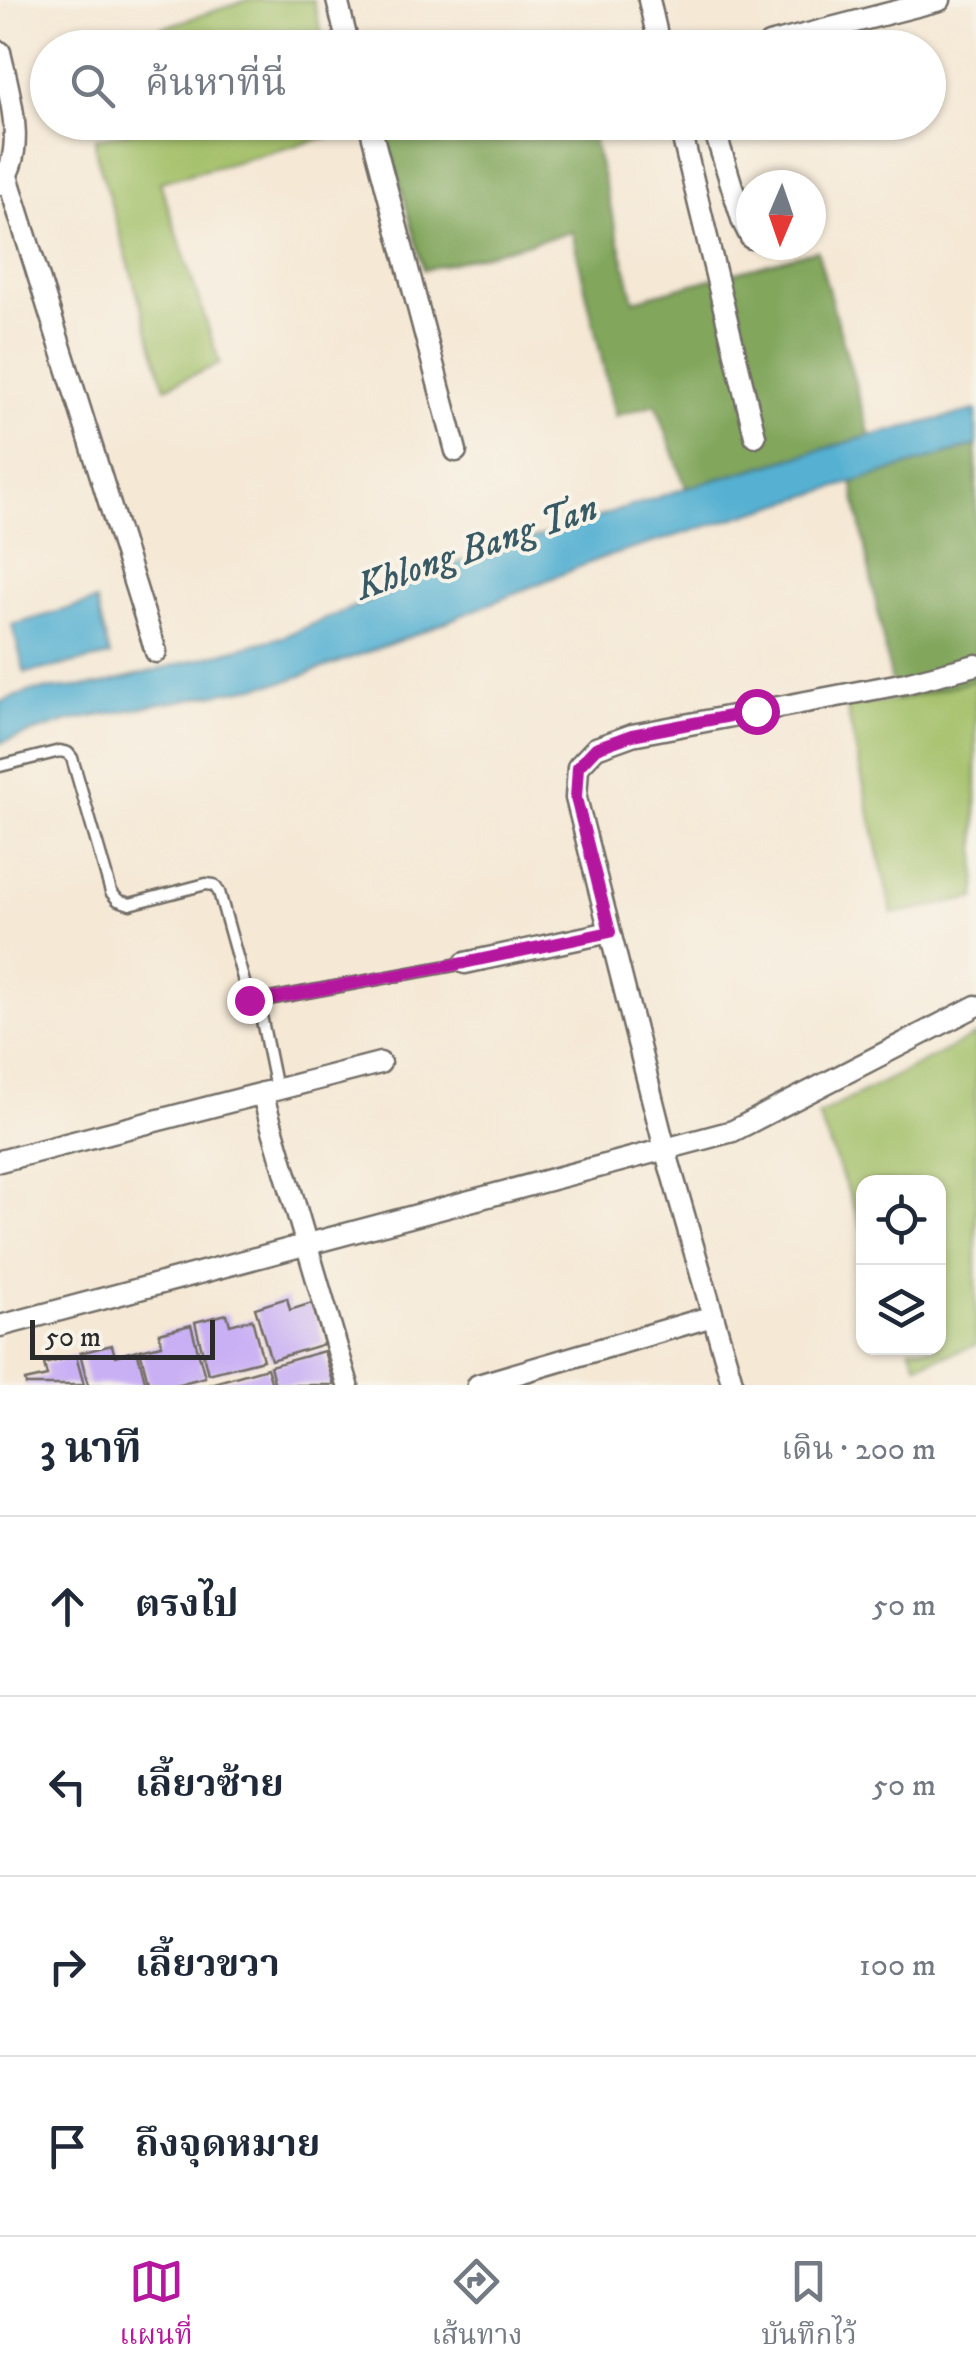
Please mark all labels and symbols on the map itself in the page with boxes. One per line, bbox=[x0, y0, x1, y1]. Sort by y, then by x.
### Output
north arrow bbox=[736, 170, 826, 260]
water label: Khlong Bang Tan bbox=[348, 484, 605, 613]
route start bbox=[734, 689, 780, 735]
route end bbox=[227, 978, 273, 1024]
scale bar bbox=[30, 1315, 215, 1360]

